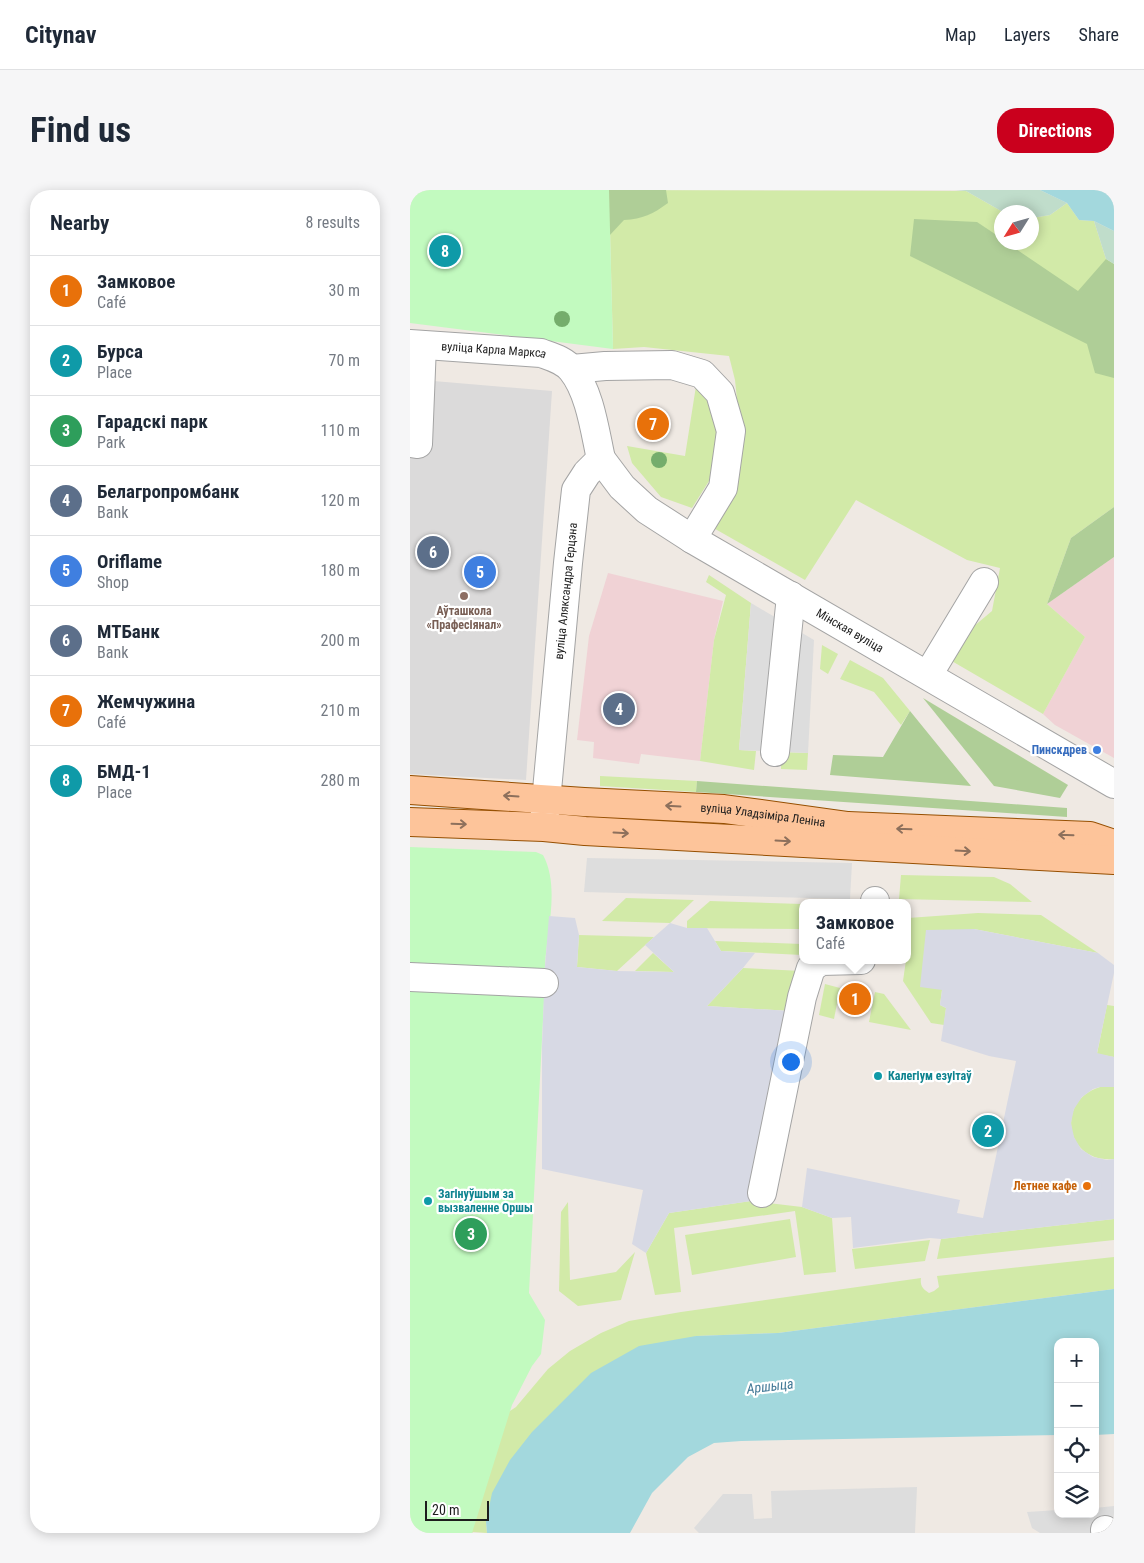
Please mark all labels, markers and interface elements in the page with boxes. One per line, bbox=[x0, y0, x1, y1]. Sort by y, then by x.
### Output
text: Citynav bbox=[25, 21, 96, 49]
text: Map bbox=[945, 24, 976, 45]
text: Layers bbox=[1004, 24, 1051, 45]
text: Share bbox=[1079, 24, 1119, 45]
button: Directions bbox=[997, 108, 1114, 153]
text: Find us bbox=[30, 110, 131, 151]
north arrow bbox=[994, 205, 1039, 250]
text: Nearby bbox=[50, 211, 109, 235]
text: 8 results bbox=[305, 213, 360, 232]
pin: 8 bbox=[429, 232, 461, 270]
text: Замковое bbox=[97, 270, 175, 293]
text: 1 bbox=[62, 281, 70, 300]
text: 30 m bbox=[328, 281, 360, 300]
text: Café bbox=[97, 293, 126, 312]
street label: вуліца Карла Маркса bbox=[441, 339, 548, 361]
text: Бурса bbox=[97, 340, 143, 363]
text: 2 bbox=[62, 351, 70, 370]
text: 70 m bbox=[328, 351, 360, 370]
text: Place bbox=[97, 363, 132, 382]
pin: 7 bbox=[637, 405, 669, 443]
text: Гарадскі парк bbox=[97, 410, 208, 433]
text: 3 bbox=[62, 421, 70, 440]
text: 110 m bbox=[321, 421, 360, 440]
text: Park bbox=[97, 433, 126, 452]
text: Белагропромбанк bbox=[97, 480, 239, 503]
text: 4 bbox=[62, 491, 70, 510]
text: 120 m bbox=[321, 491, 360, 510]
text: Bank bbox=[97, 503, 128, 522]
street label: вуліца Аляксандра Герцэна bbox=[552, 522, 580, 660]
pin: 6 bbox=[417, 533, 449, 571]
text: Oriflame bbox=[97, 550, 162, 573]
pin: 5 bbox=[464, 553, 496, 591]
text: 5 bbox=[62, 561, 70, 580]
text: 180 m bbox=[321, 561, 360, 580]
text: Shop bbox=[97, 573, 129, 592]
marker: Аўташкола «Прафесіянал» bbox=[458, 590, 470, 602]
place label: Аўташкола «Прафесіянал» bbox=[426, 604, 502, 632]
street label: Мінская вуліца bbox=[814, 606, 886, 656]
text: МТБанк bbox=[97, 620, 160, 643]
text: 6 bbox=[62, 631, 70, 650]
text: 200 m bbox=[321, 631, 360, 650]
text: Bank bbox=[97, 643, 128, 662]
text: Жемчужина bbox=[97, 690, 195, 713]
pin: 4 bbox=[603, 690, 635, 728]
text: 7 bbox=[62, 701, 70, 720]
text: 210 m bbox=[321, 701, 360, 720]
text: Café bbox=[97, 713, 126, 732]
place label: Пинскдрев bbox=[1032, 743, 1087, 757]
marker: Пинскдрев bbox=[1091, 744, 1103, 756]
text: БМД-1 bbox=[97, 760, 151, 783]
text: 8 bbox=[62, 771, 70, 790]
text: 280 m bbox=[321, 771, 360, 790]
text: Place bbox=[97, 783, 132, 802]
one-way arrow bbox=[503, 792, 519, 801]
street label: вуліца Уладзіміра Леніна bbox=[700, 801, 827, 830]
one-way arrow bbox=[665, 802, 681, 811]
one-way arrow bbox=[450, 819, 466, 828]
one-way arrow bbox=[896, 824, 912, 833]
one-way arrow bbox=[612, 828, 629, 838]
one-way arrow bbox=[1059, 831, 1075, 840]
one-way arrow bbox=[775, 837, 791, 846]
one-way arrow bbox=[955, 847, 971, 856]
popup bbox=[799, 899, 911, 964]
text: Замковое bbox=[816, 911, 894, 934]
text: Café bbox=[816, 934, 845, 953]
pin: 1 bbox=[839, 980, 871, 1018]
your location bbox=[778, 1049, 804, 1075]
place label: Калегіум езуітаў bbox=[888, 1069, 972, 1083]
marker: Калегіум езуітаў bbox=[872, 1070, 884, 1082]
pin: 2 bbox=[972, 1112, 1004, 1150]
place label: Летнее кафе bbox=[1013, 1179, 1077, 1193]
marker: Летнее кафе bbox=[1081, 1180, 1093, 1192]
place label: Загінуўшым за вызваленне Оршы bbox=[438, 1187, 533, 1215]
marker: Загінуўшым за вызваленне Оршы bbox=[422, 1195, 434, 1207]
pin: 3 bbox=[455, 1215, 487, 1253]
map controls bbox=[1054, 1338, 1099, 1518]
button: + bbox=[1054, 1338, 1099, 1383]
water label: Аршыца bbox=[745, 1375, 794, 1397]
button: − bbox=[1054, 1383, 1099, 1428]
button: locate bbox=[1054, 1428, 1099, 1473]
button: layers bbox=[1054, 1473, 1099, 1518]
scale bar bbox=[425, 1498, 489, 1521]
text: 20 m bbox=[432, 1502, 460, 1518]

